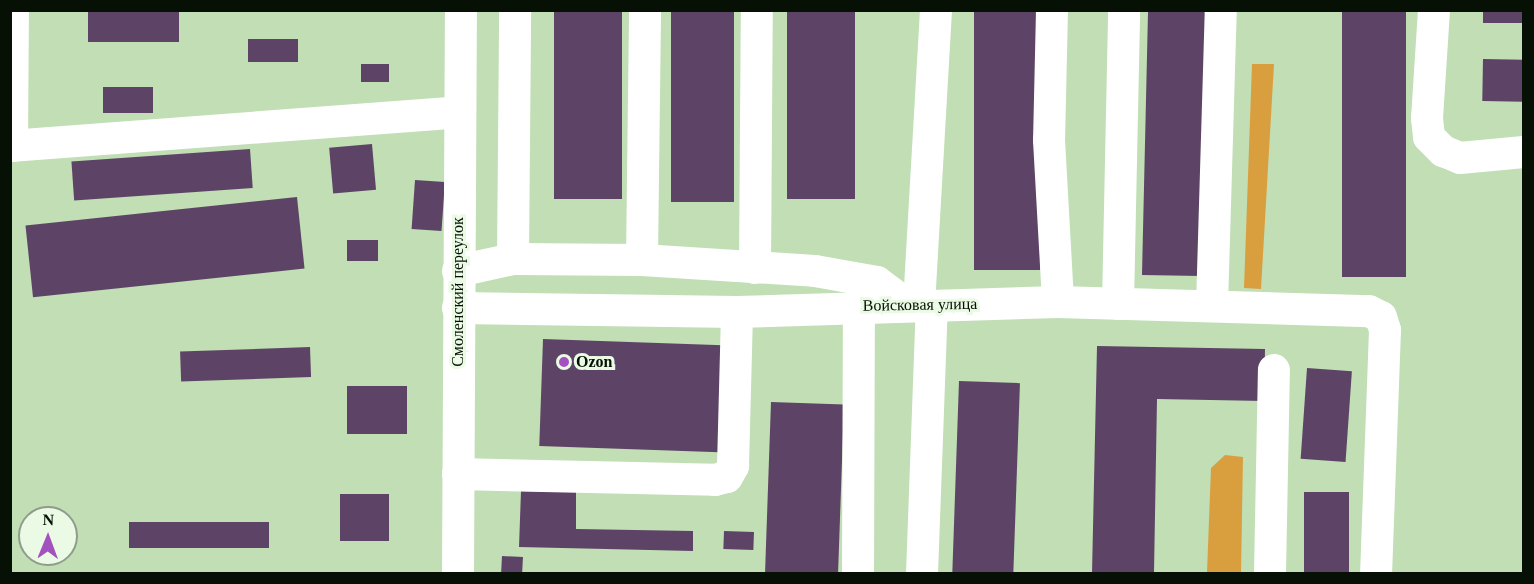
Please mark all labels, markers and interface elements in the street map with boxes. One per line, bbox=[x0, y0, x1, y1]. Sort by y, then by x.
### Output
street label: Смоленский переулок bbox=[448, 217, 468, 367]
street label: Войсковая улица bbox=[863, 294, 977, 316]
place label: Ozon bbox=[576, 352, 612, 372]
marker: Ozon bbox=[557, 355, 571, 369]
north arrow bbox=[18, 506, 78, 566]
text: N bbox=[42, 511, 54, 528]

